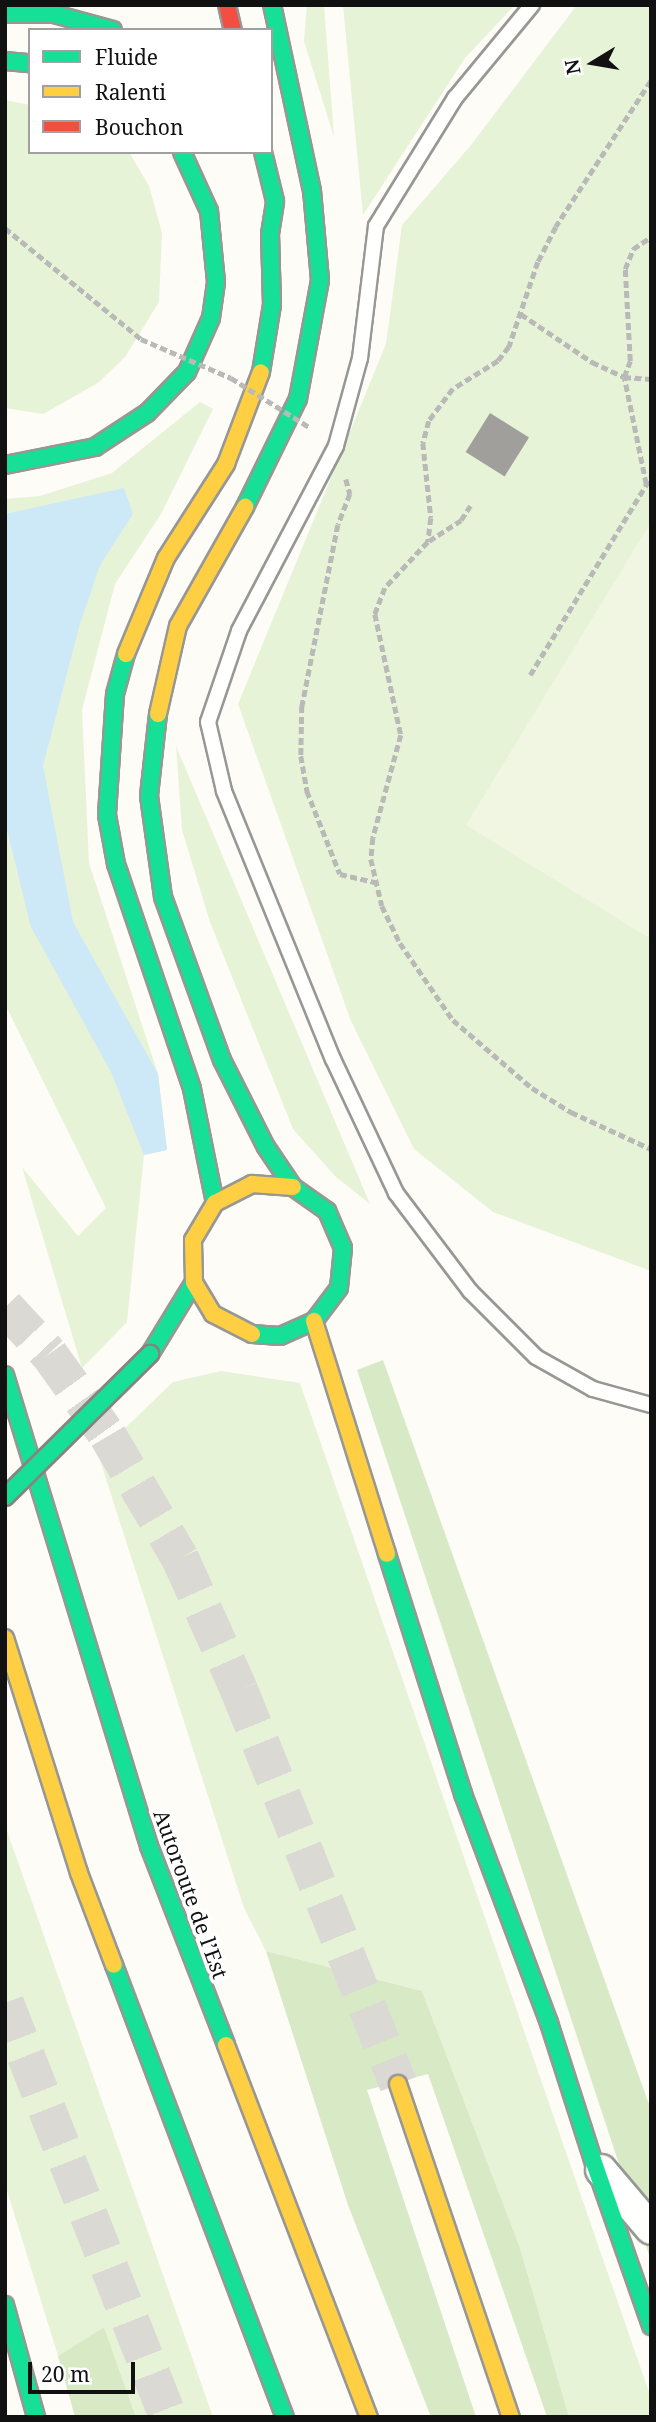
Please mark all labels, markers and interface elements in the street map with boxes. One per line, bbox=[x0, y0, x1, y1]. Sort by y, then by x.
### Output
legend bbox=[28, 28, 273, 154]
north arrow bbox=[558, 28, 628, 98]
text: Fluide bbox=[95, 43, 158, 71]
text: N bbox=[558, 57, 587, 77]
text: Ralenti bbox=[95, 78, 166, 106]
text: Bouchon bbox=[95, 113, 184, 141]
street label: Autoroute de l’Est bbox=[149, 1806, 233, 1982]
scale bar bbox=[32, 2348, 138, 2392]
text: 20 m bbox=[41, 2360, 90, 2388]

